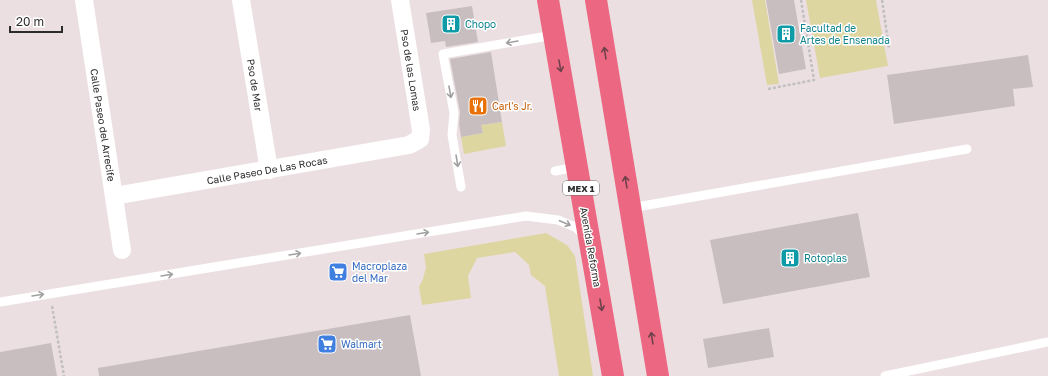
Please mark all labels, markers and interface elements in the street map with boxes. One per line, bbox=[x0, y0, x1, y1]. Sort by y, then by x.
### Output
scale bar bbox=[10, 8, 62, 34]
building icon: Chopo bbox=[440, 13, 462, 35]
text: 20 m bbox=[16, 14, 44, 29]
place label: Chopo bbox=[465, 18, 496, 30]
place label: Facultad de Artes de Ensenada bbox=[800, 22, 890, 46]
building icon: Facultad de Artes de Ensenada bbox=[775, 23, 797, 45]
street label: Pso de las Lomas bbox=[399, 28, 423, 112]
one-way arrow bbox=[506, 38, 519, 46]
one-way arrow bbox=[601, 47, 609, 60]
street label: Pso de Mar bbox=[245, 58, 265, 112]
one-way arrow bbox=[556, 59, 564, 72]
street label: Calle Paseo del Arrecife bbox=[88, 68, 118, 182]
one-way arrow bbox=[446, 85, 454, 98]
restaurant icon: Carl's Jr. bbox=[467, 95, 489, 117]
place label: Carl's Jr. bbox=[492, 100, 532, 112]
street label: Calle Paseo De Las Rocas bbox=[206, 153, 328, 187]
one-way arrow bbox=[453, 154, 461, 167]
one-way arrow bbox=[622, 175, 630, 188]
road number: MEX 1 bbox=[563, 181, 599, 195]
street label: Avenida Reforma bbox=[578, 206, 604, 288]
one-way arrow bbox=[558, 219, 570, 227]
one-way arrow bbox=[417, 229, 430, 237]
building icon: Rotoplas bbox=[779, 247, 801, 269]
one-way arrow bbox=[288, 250, 301, 258]
place label: Rotoplas bbox=[804, 252, 847, 264]
place label: Macroplaza del Mar bbox=[352, 260, 407, 284]
supermarket icon: Macroplaza del Mar bbox=[327, 261, 349, 283]
one-way arrow bbox=[160, 270, 173, 278]
one-way arrow bbox=[32, 291, 45, 299]
one-way arrow bbox=[597, 298, 605, 311]
one-way arrow bbox=[648, 331, 656, 344]
supermarket icon: Walmart bbox=[316, 333, 338, 355]
place label: Walmart bbox=[341, 338, 382, 350]

